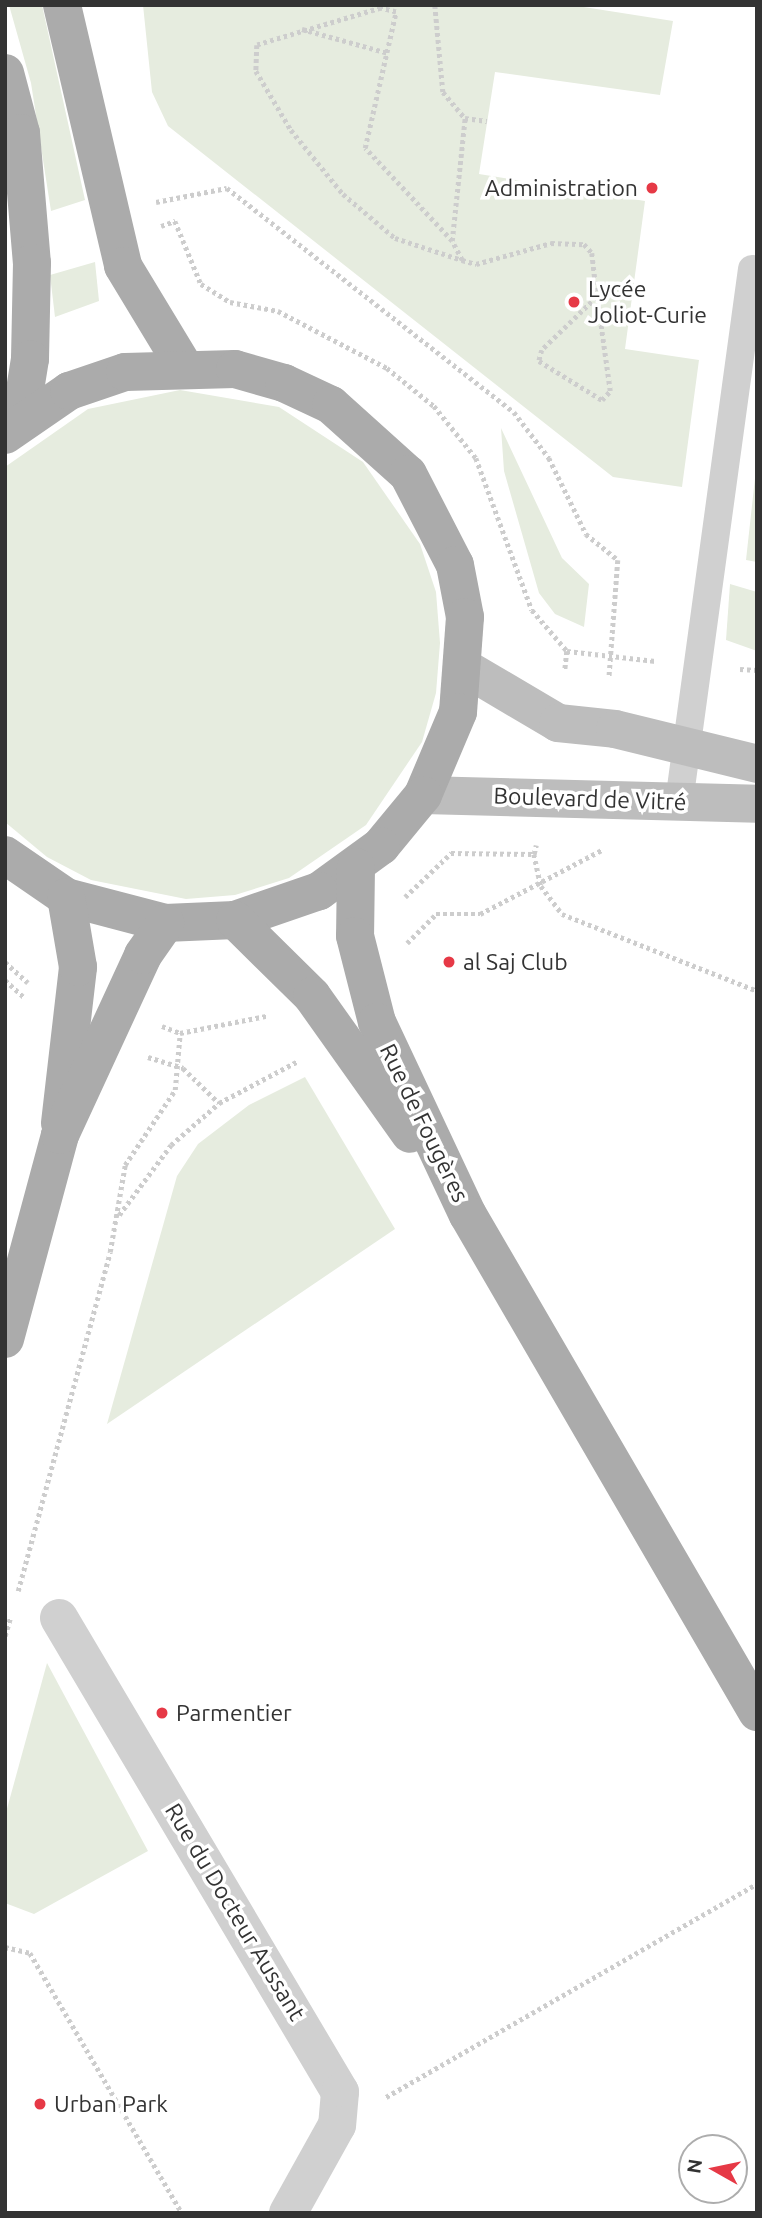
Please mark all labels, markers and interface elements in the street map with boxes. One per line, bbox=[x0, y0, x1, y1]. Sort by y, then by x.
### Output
place label: Administration bbox=[485, 174, 638, 202]
marker: Administration bbox=[644, 180, 660, 196]
place label: Lycée Joliot-Curie bbox=[588, 275, 707, 329]
marker: Lycée Joliot-Curie bbox=[566, 294, 582, 310]
street label: Boulevard de Vitré bbox=[493, 782, 687, 816]
place label: al Saj Club bbox=[463, 948, 568, 976]
marker: al Saj Club bbox=[441, 954, 457, 970]
street label: Rue de Fougères bbox=[374, 1039, 474, 1207]
place label: Parmentier bbox=[176, 1699, 292, 1727]
marker: Parmentier bbox=[154, 1705, 170, 1721]
street label: Rue du Docteur Aussant bbox=[159, 1798, 311, 2026]
place label: Urban Park bbox=[54, 2090, 168, 2118]
marker: Urban Park bbox=[32, 2096, 48, 2112]
north arrow bbox=[678, 2134, 748, 2204]
text: N bbox=[682, 2157, 706, 2175]

